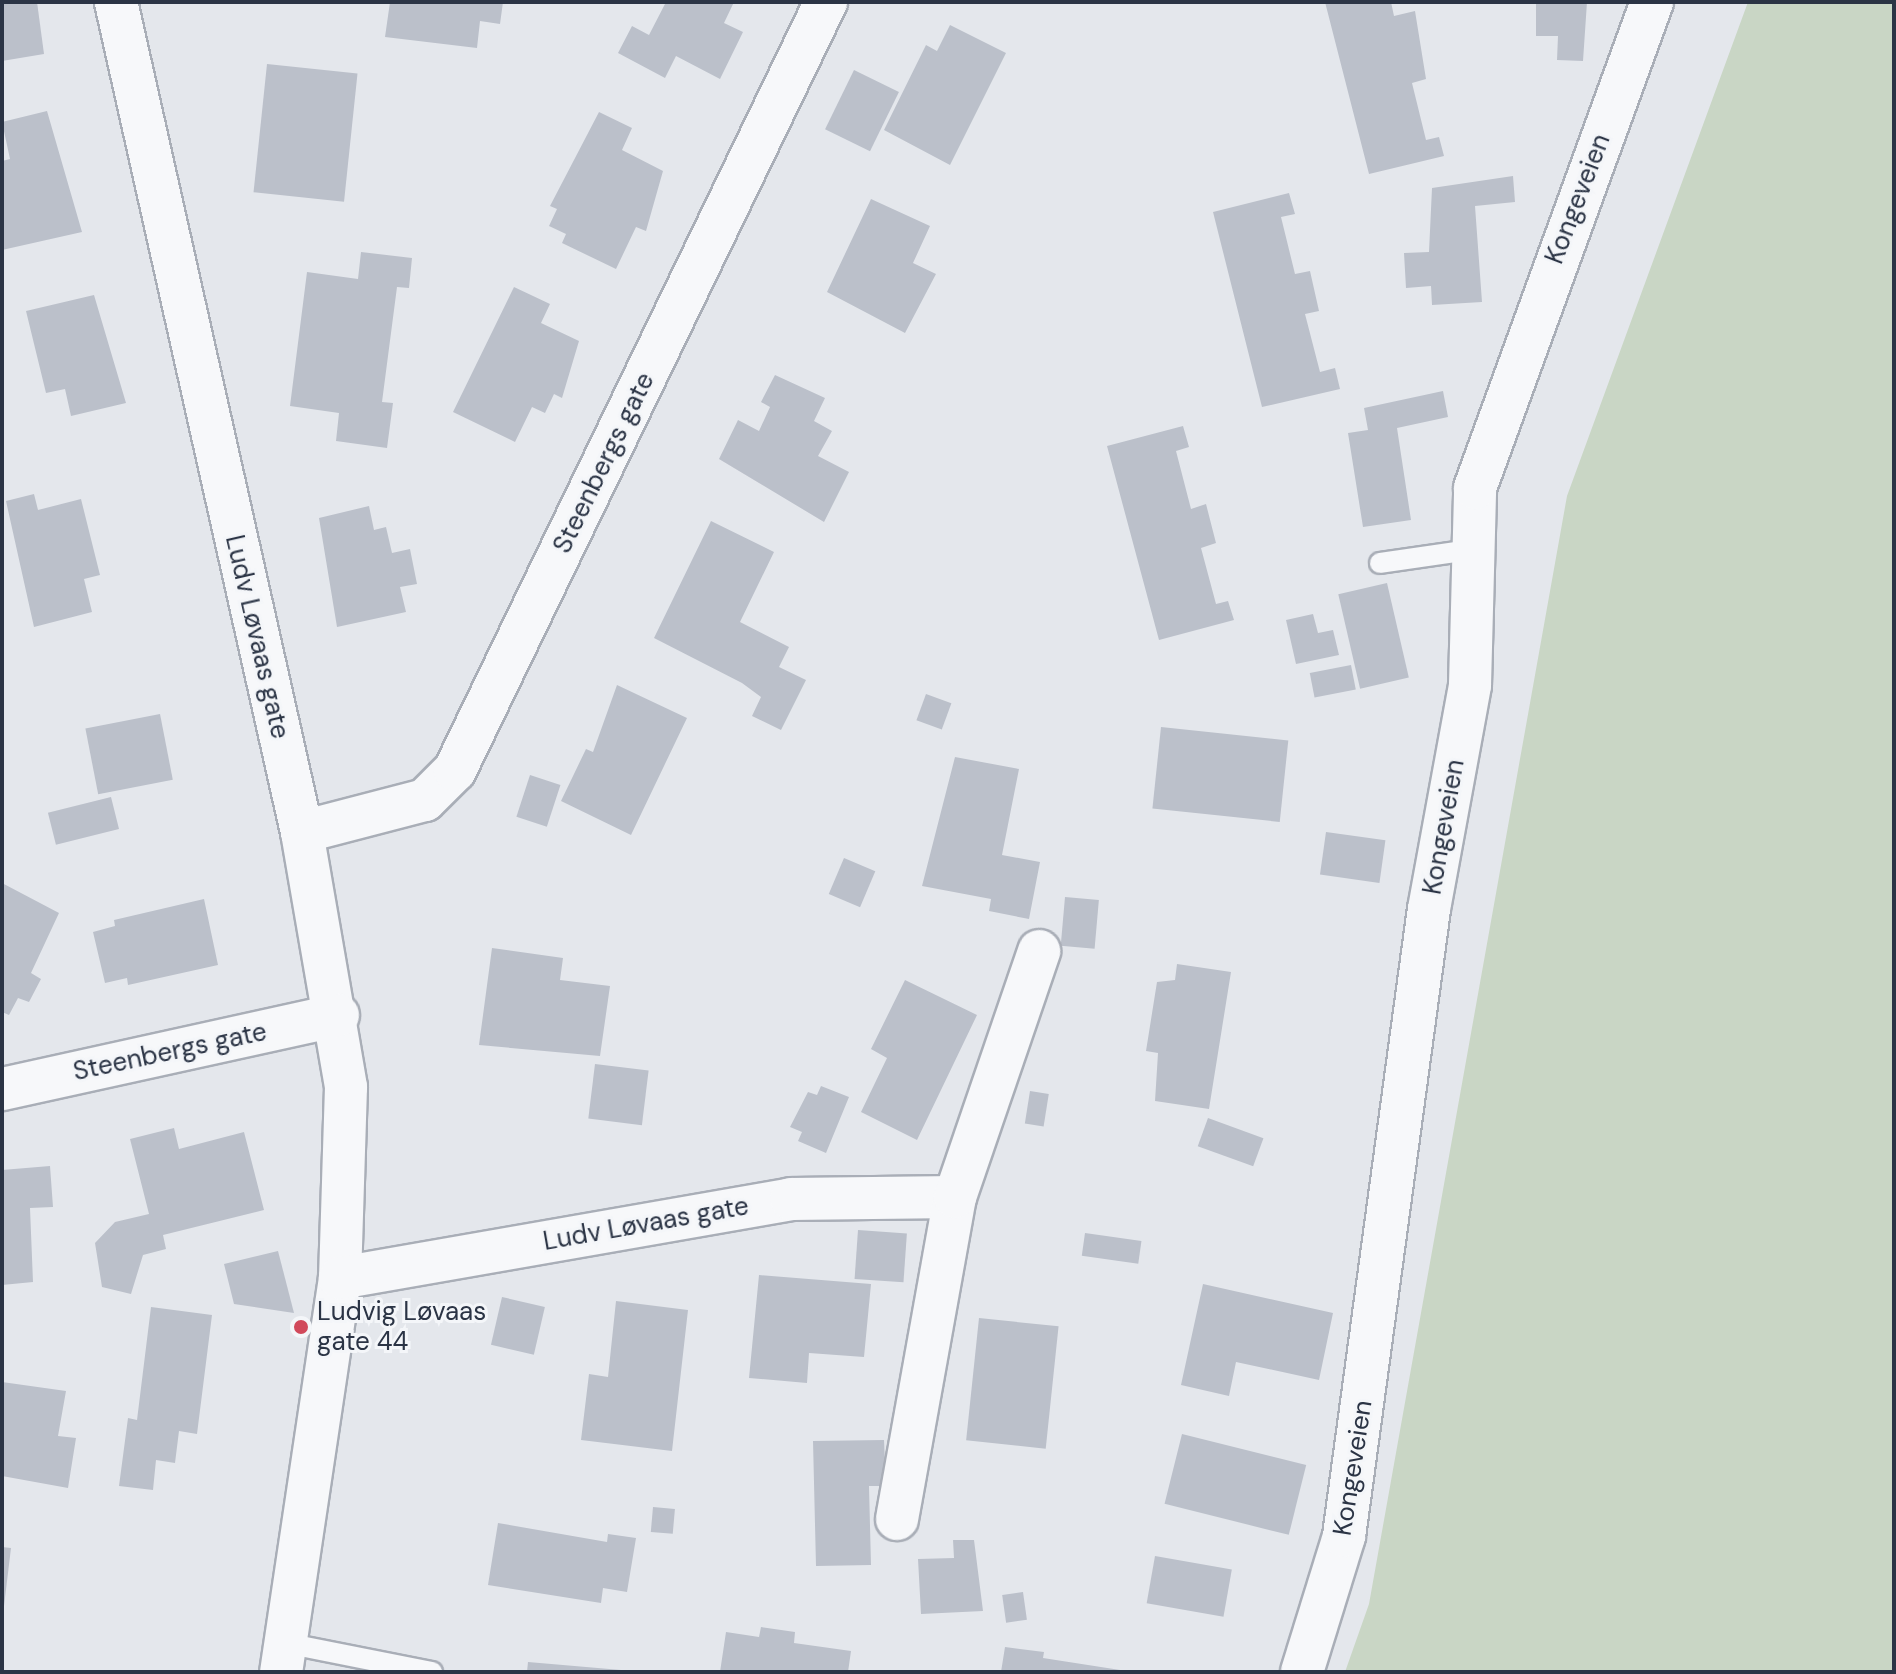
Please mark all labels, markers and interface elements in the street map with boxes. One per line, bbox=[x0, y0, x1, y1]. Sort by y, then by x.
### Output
street label: Kongeveien bbox=[1539, 130, 1617, 268]
street label: Steenbergs gate bbox=[547, 368, 661, 558]
street label: Ludv Løvaas gate bbox=[218, 532, 296, 742]
street label: Kongeveien bbox=[1417, 757, 1471, 897]
street label: Steenbergs gate bbox=[70, 1016, 270, 1088]
street label: Ludv Løvaas gate bbox=[541, 1191, 751, 1257]
place label: Ludvig Løvaas gate 44 bbox=[317, 1296, 486, 1358]
marker: Ludvig Løvaas gate 44 bbox=[292, 1318, 310, 1336]
street label: Kongeveien bbox=[1327, 1398, 1379, 1538]

